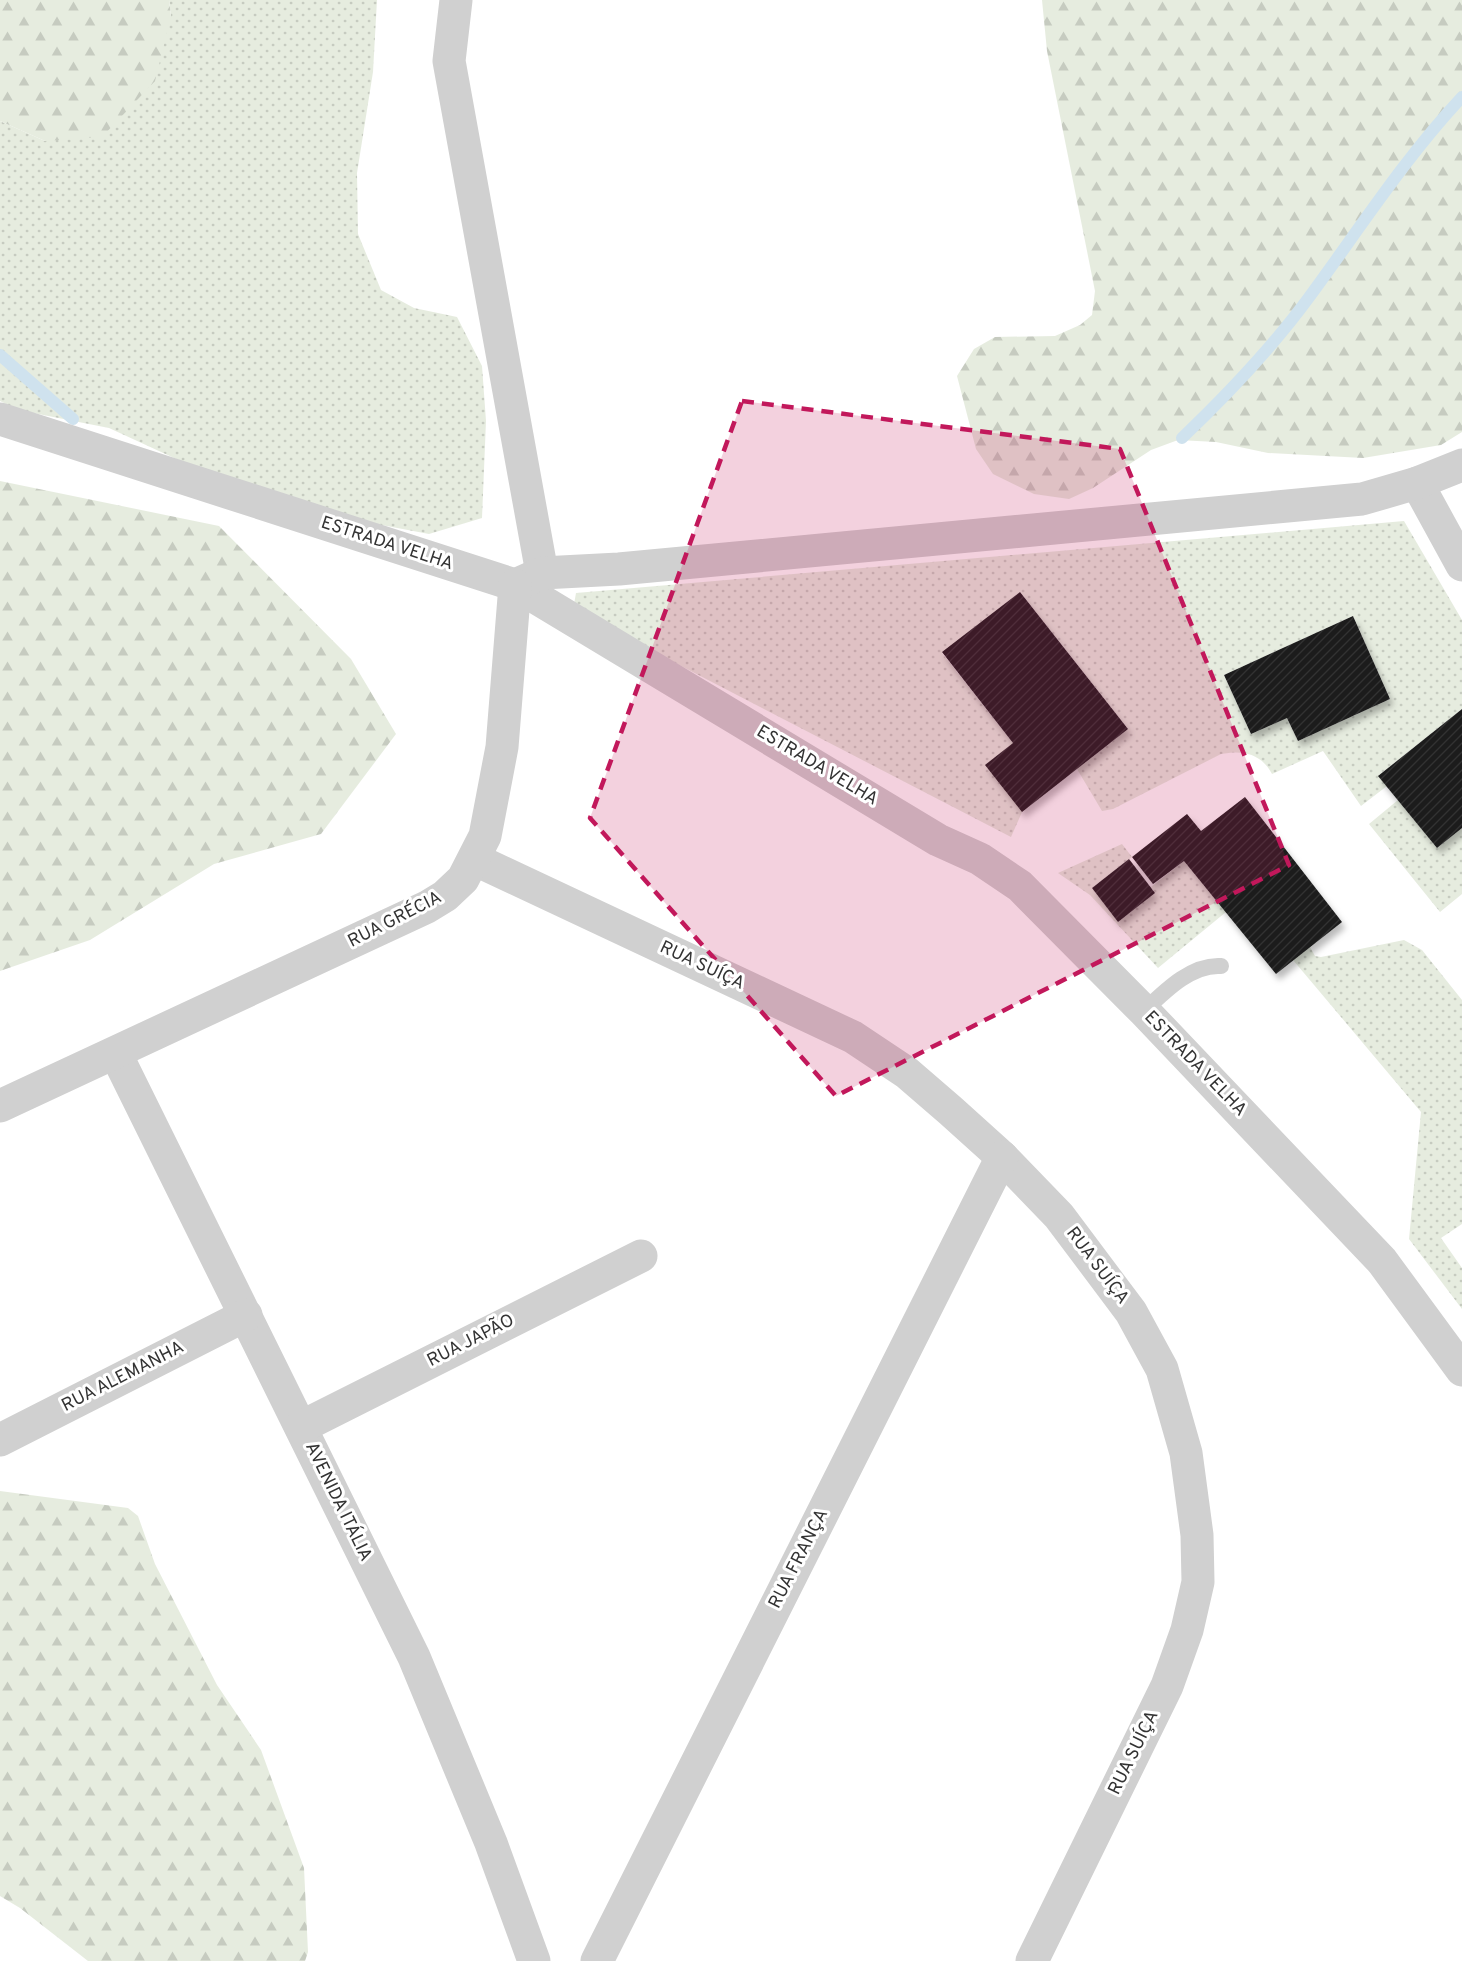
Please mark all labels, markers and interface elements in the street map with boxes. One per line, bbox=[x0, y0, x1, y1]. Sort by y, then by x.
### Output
street label: ESTRADA VELHA bbox=[318, 512, 456, 576]
street label: ESTRADA VELHA bbox=[752, 721, 882, 811]
street label: RUA GRÉCIA bbox=[343, 885, 446, 953]
street label: RUA SUÍÇA bbox=[656, 935, 749, 996]
street label: ESTRADA VELHA bbox=[1139, 1006, 1251, 1122]
street label: RUA SUÍÇA bbox=[1060, 1222, 1135, 1309]
street label: RUA JAPÃO bbox=[423, 1307, 518, 1373]
street label: RUA ALEMANHA bbox=[58, 1336, 188, 1418]
street label: AVENIDA ITÁLIA bbox=[299, 1438, 379, 1565]
street label: RUA FRANÇA bbox=[764, 1505, 834, 1613]
street label: RUA SUÍÇA bbox=[1102, 1706, 1164, 1799]

